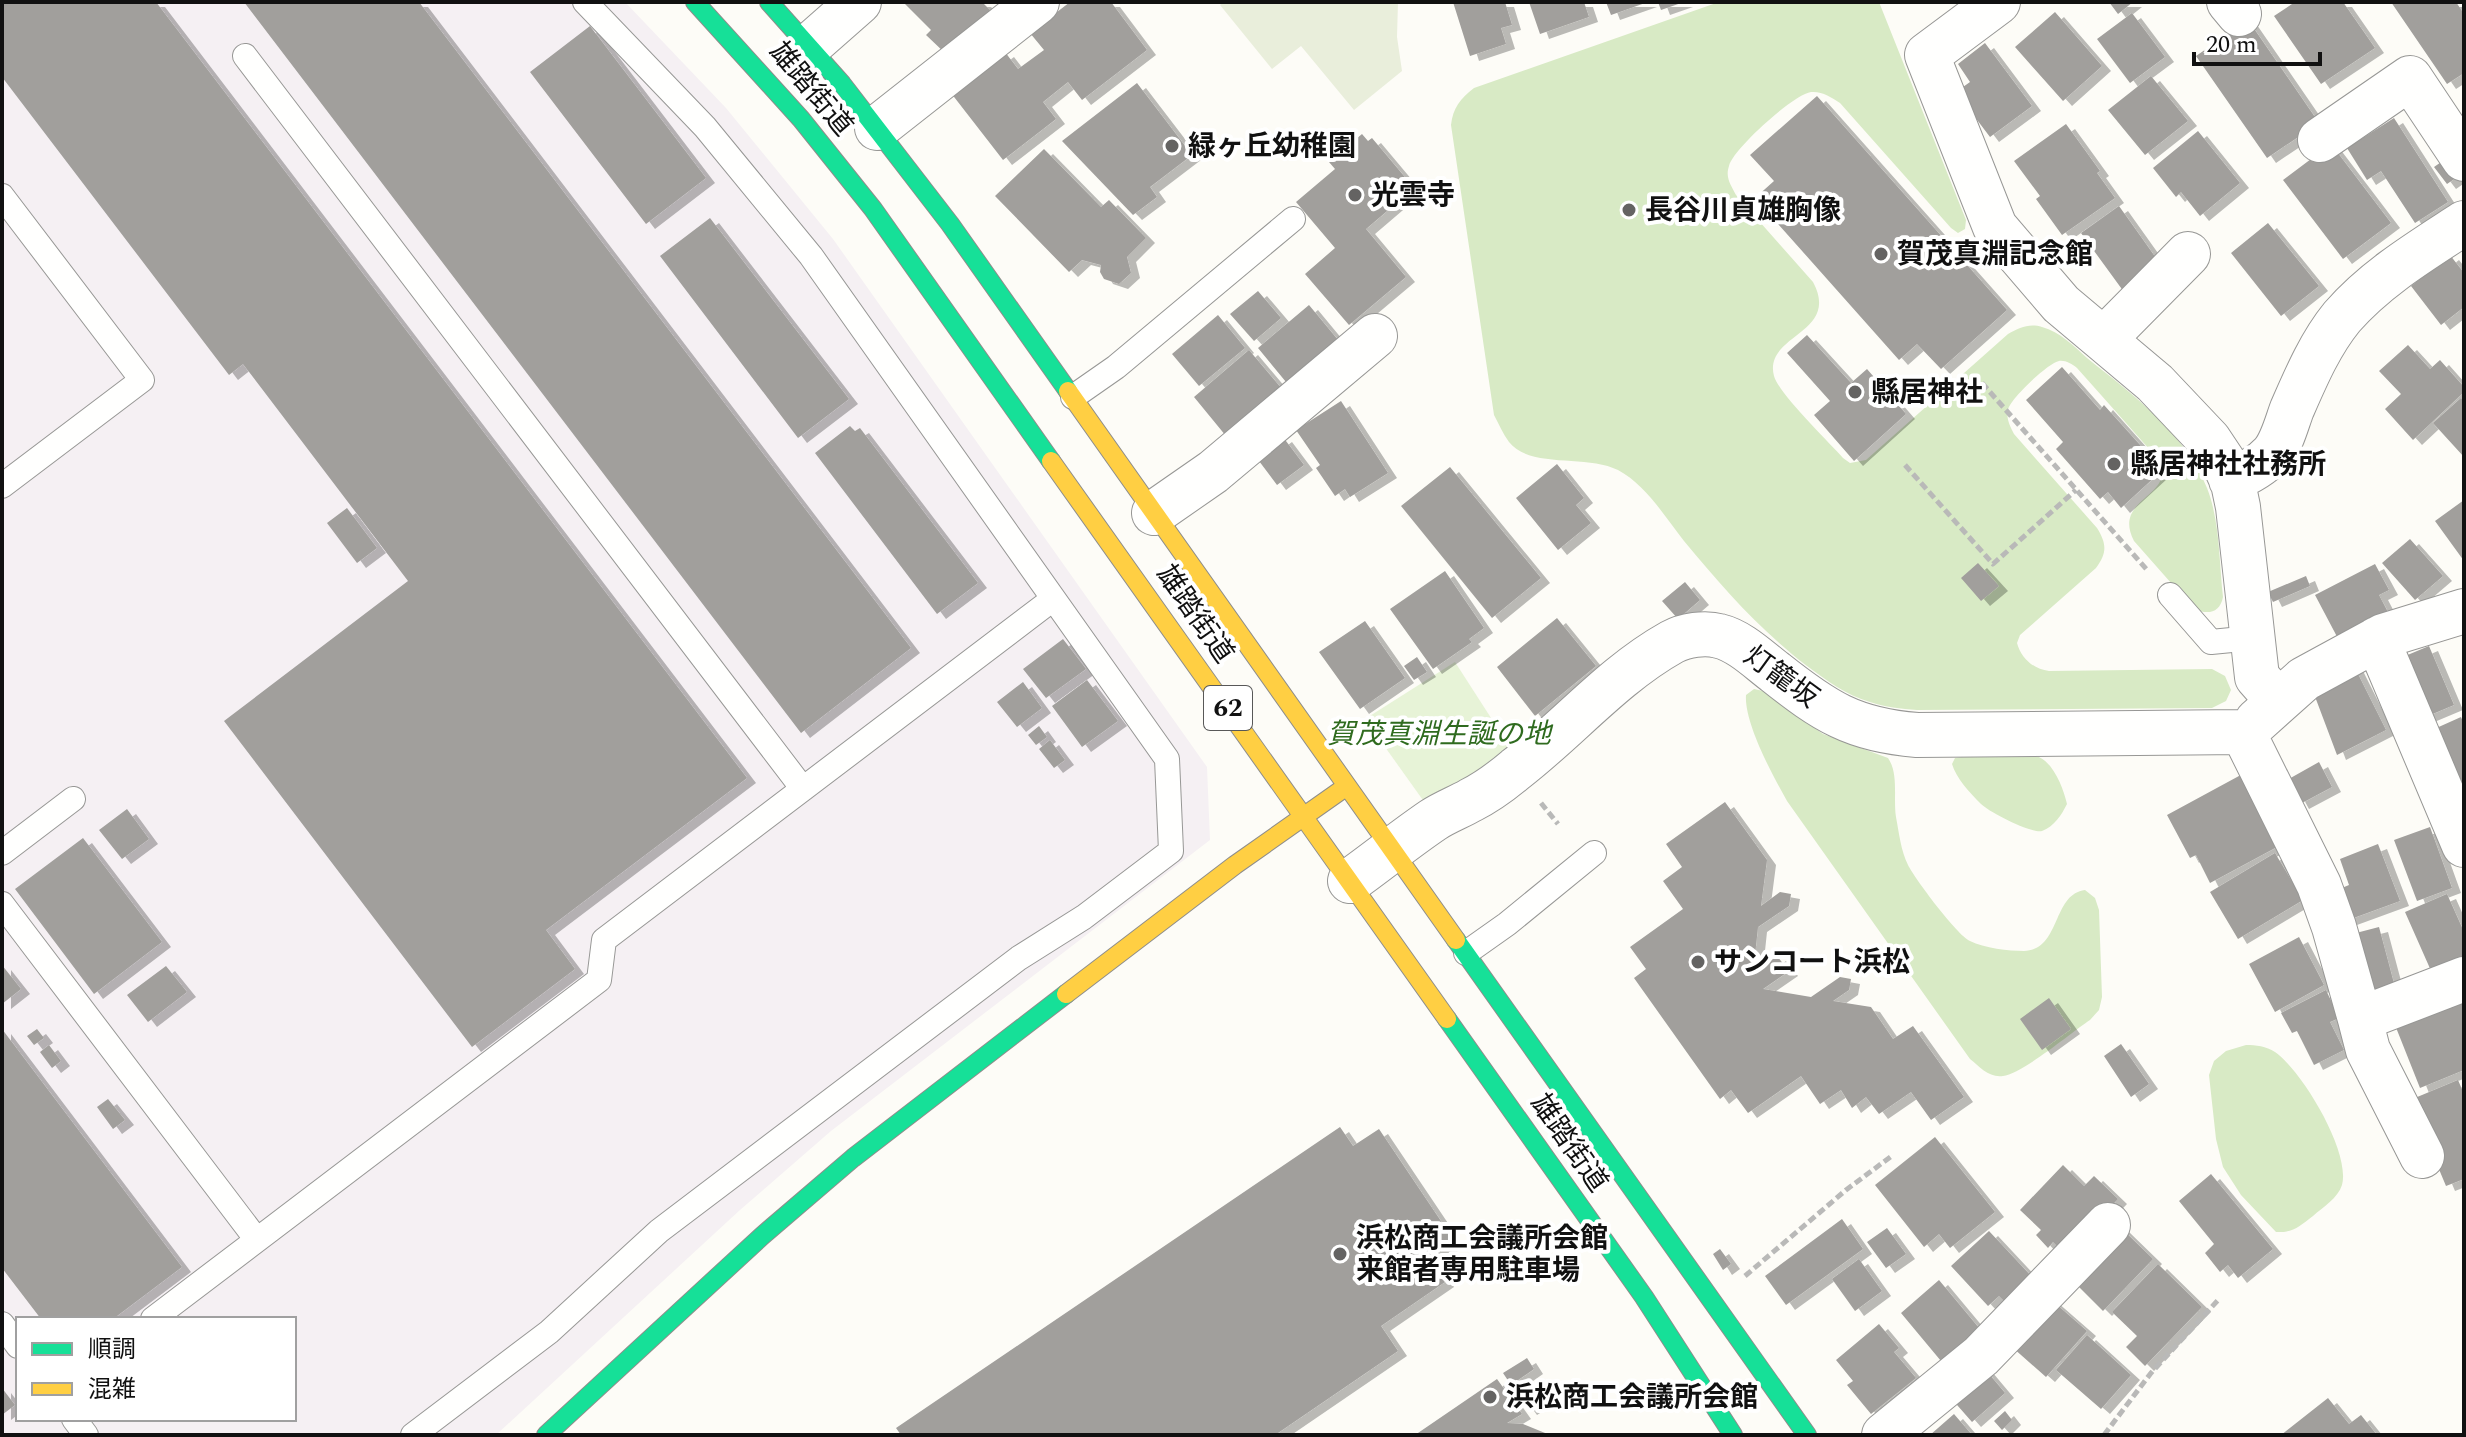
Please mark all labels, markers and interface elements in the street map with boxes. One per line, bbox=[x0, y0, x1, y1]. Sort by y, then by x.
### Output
scale bar bbox=[2194, 16, 2320, 66]
text: 20 m bbox=[2206, 27, 2257, 63]
street label: 雄踏街道 bbox=[759, 32, 863, 146]
place label: 緑ヶ丘幼稚園 bbox=[1188, 125, 1356, 168]
marker: 緑ヶ丘幼稚園 bbox=[1163, 137, 1181, 155]
place label: 光雲寺 bbox=[1371, 174, 1455, 217]
marker: 光雲寺 bbox=[1346, 186, 1364, 204]
place label: 長谷川貞雄胸像 bbox=[1645, 189, 1841, 232]
marker: 長谷川貞雄胸像 bbox=[1620, 201, 1638, 219]
place label: 賀茂真淵記念館 bbox=[1897, 233, 2093, 276]
marker: 賀茂真淵記念館 bbox=[1872, 245, 1890, 263]
place label: 縣居神社 bbox=[1871, 371, 1983, 414]
marker: 縣居神社 bbox=[1846, 383, 1864, 401]
place label: 縣居神社社務所 bbox=[2130, 443, 2326, 486]
marker: 縣居神社社務所 bbox=[2105, 455, 2123, 473]
street label: 雄踏街道 bbox=[1145, 556, 1245, 672]
street label: 灯籠坂 bbox=[1734, 635, 1828, 719]
road number: 62 bbox=[1204, 686, 1252, 730]
park label: 賀茂真淵生誕の地 bbox=[1327, 713, 1554, 756]
place label: サンコート浜松 bbox=[1714, 941, 1910, 984]
marker: サンコート浜松 bbox=[1689, 953, 1707, 971]
street label: 雄踏街道 bbox=[1519, 1085, 1619, 1201]
place label: 浜松商工会議所会館 来館者専用駐車場 bbox=[1356, 1217, 1608, 1292]
marker: 浜松商工会議所会館 来館者専用駐車場 bbox=[1331, 1245, 1349, 1263]
legend bbox=[16, 1317, 296, 1421]
text: 順調 bbox=[88, 1332, 136, 1368]
text: 混雑 bbox=[88, 1372, 136, 1408]
place label: 浜松商工会議所会館 bbox=[1506, 1376, 1758, 1419]
marker: 浜松商工会議所会館 bbox=[1481, 1388, 1499, 1406]

